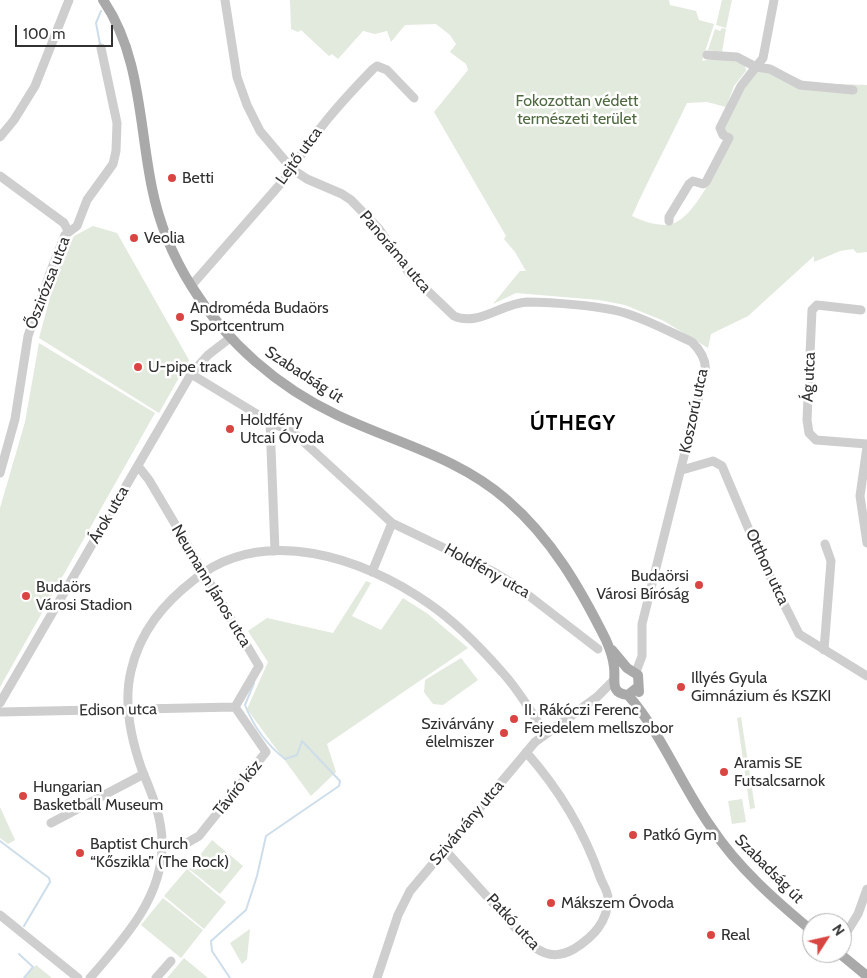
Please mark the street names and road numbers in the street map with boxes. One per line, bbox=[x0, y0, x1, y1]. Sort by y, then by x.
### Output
street label: Lejtő utca bbox=[272, 124, 326, 188]
street label: Panoráma utca bbox=[355, 207, 435, 297]
street label: Őszirózsa utca bbox=[22, 234, 74, 332]
street label: Szabadság út bbox=[261, 343, 347, 407]
street label: Ág utca bbox=[798, 352, 820, 402]
street label: Koszorú utca bbox=[676, 367, 712, 455]
street label: Árok utca bbox=[85, 483, 133, 547]
street label: Neumann János utca bbox=[167, 521, 255, 651]
street label: Otthon utca bbox=[741, 526, 793, 608]
street label: Holdfény utca bbox=[441, 540, 533, 602]
street label: Edison utca bbox=[79, 700, 157, 720]
street label: Távíró köz bbox=[210, 756, 266, 820]
street label: Szivárvány utca bbox=[426, 777, 508, 869]
street label: Szabadság út bbox=[731, 831, 807, 907]
street label: Patkó utca bbox=[482, 890, 544, 954]

